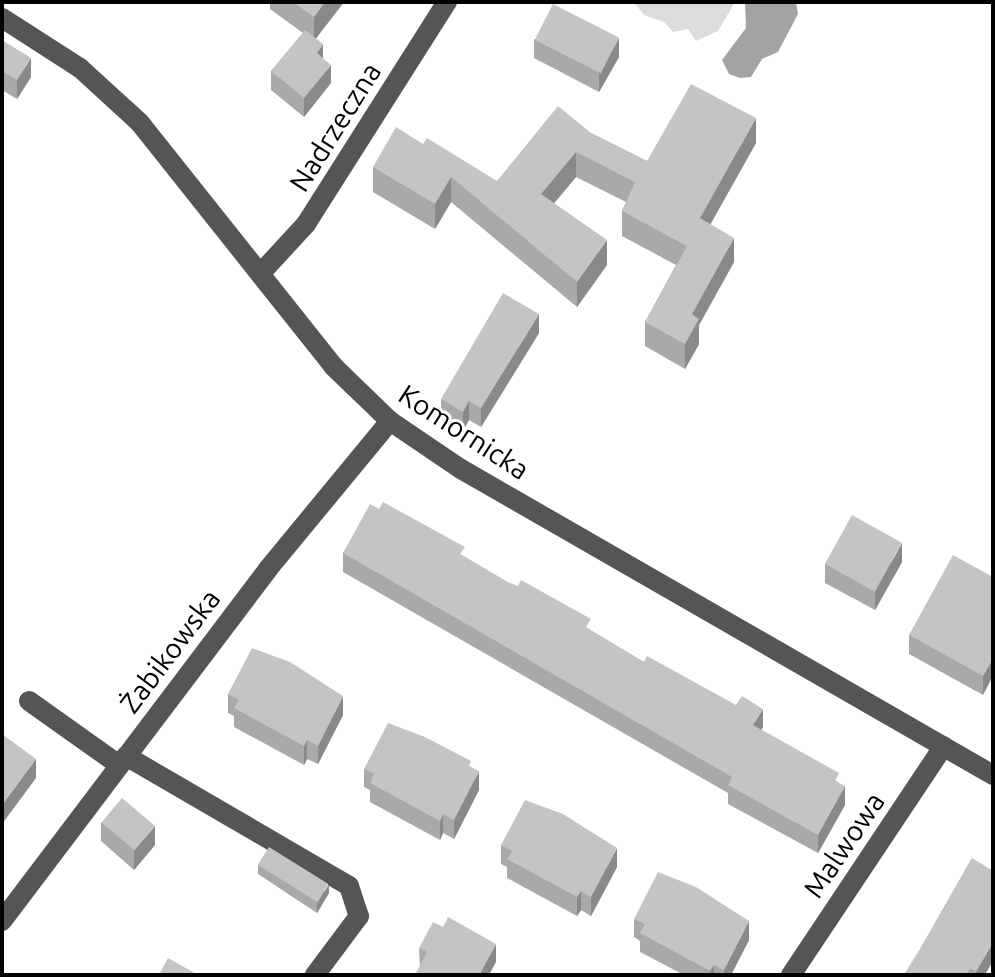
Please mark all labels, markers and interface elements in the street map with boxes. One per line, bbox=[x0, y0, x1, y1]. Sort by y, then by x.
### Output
street label: Nadrzeczna bbox=[282, 56, 388, 198]
street label: Komornicka bbox=[393, 377, 535, 487]
street label: Żabikowska bbox=[113, 583, 227, 719]
street label: Malwowa bbox=[796, 786, 892, 904]

